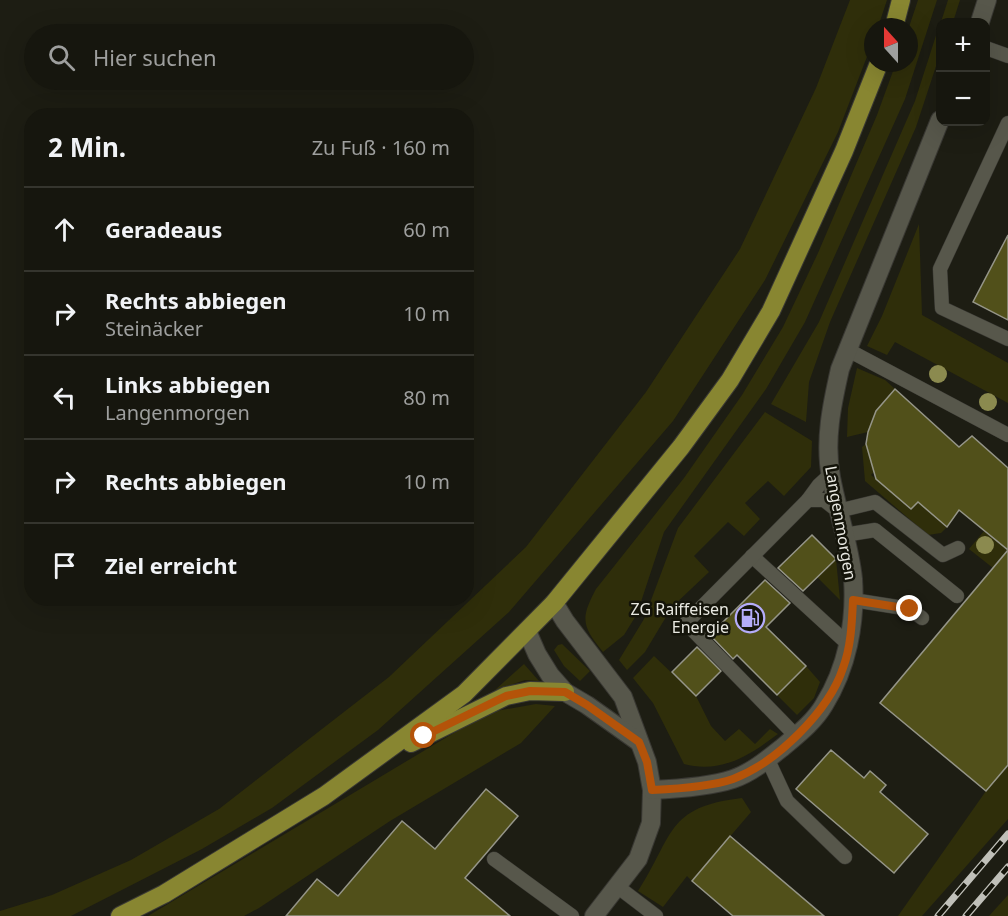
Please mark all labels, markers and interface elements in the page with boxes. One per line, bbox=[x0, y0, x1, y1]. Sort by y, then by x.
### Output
north arrow bbox=[864, 18, 918, 72]
map controls bbox=[936, 18, 990, 126]
button: + bbox=[936, 18, 990, 72]
search box bbox=[24, 24, 474, 90]
icon: search bbox=[45, 41, 78, 74]
text: Hier suchen bbox=[93, 42, 217, 72]
button: − bbox=[936, 72, 990, 126]
text: 2 Min. bbox=[48, 129, 126, 165]
text: Zu Fuß · 160 m bbox=[312, 134, 450, 161]
icon: ahead bbox=[48, 213, 81, 246]
text: Geradeaus bbox=[105, 214, 222, 244]
text: 60 m bbox=[403, 216, 450, 243]
text: Rechts abbiegen bbox=[105, 285, 287, 315]
icon: right bbox=[48, 297, 81, 330]
text: 10 m bbox=[403, 300, 450, 327]
text: Steinäcker bbox=[105, 315, 203, 342]
text: Links abbiegen bbox=[105, 369, 271, 399]
icon: left bbox=[48, 381, 81, 414]
text: 80 m bbox=[403, 384, 450, 411]
text: Langenmorgen bbox=[105, 399, 250, 426]
street label: Langenmorgen bbox=[820, 464, 862, 582]
icon: right bbox=[48, 465, 81, 498]
text: Rechts abbiegen bbox=[105, 466, 287, 496]
text: 10 m bbox=[403, 468, 450, 495]
icon: arrive bbox=[48, 549, 81, 582]
text: Ziel erreicht bbox=[105, 550, 237, 580]
route end bbox=[896, 595, 922, 621]
place label: ZG Raiffeisen Energie bbox=[630, 598, 729, 638]
fuel station icon: ZG Raiffeisen Energie bbox=[734, 602, 766, 634]
route start bbox=[410, 722, 436, 748]

